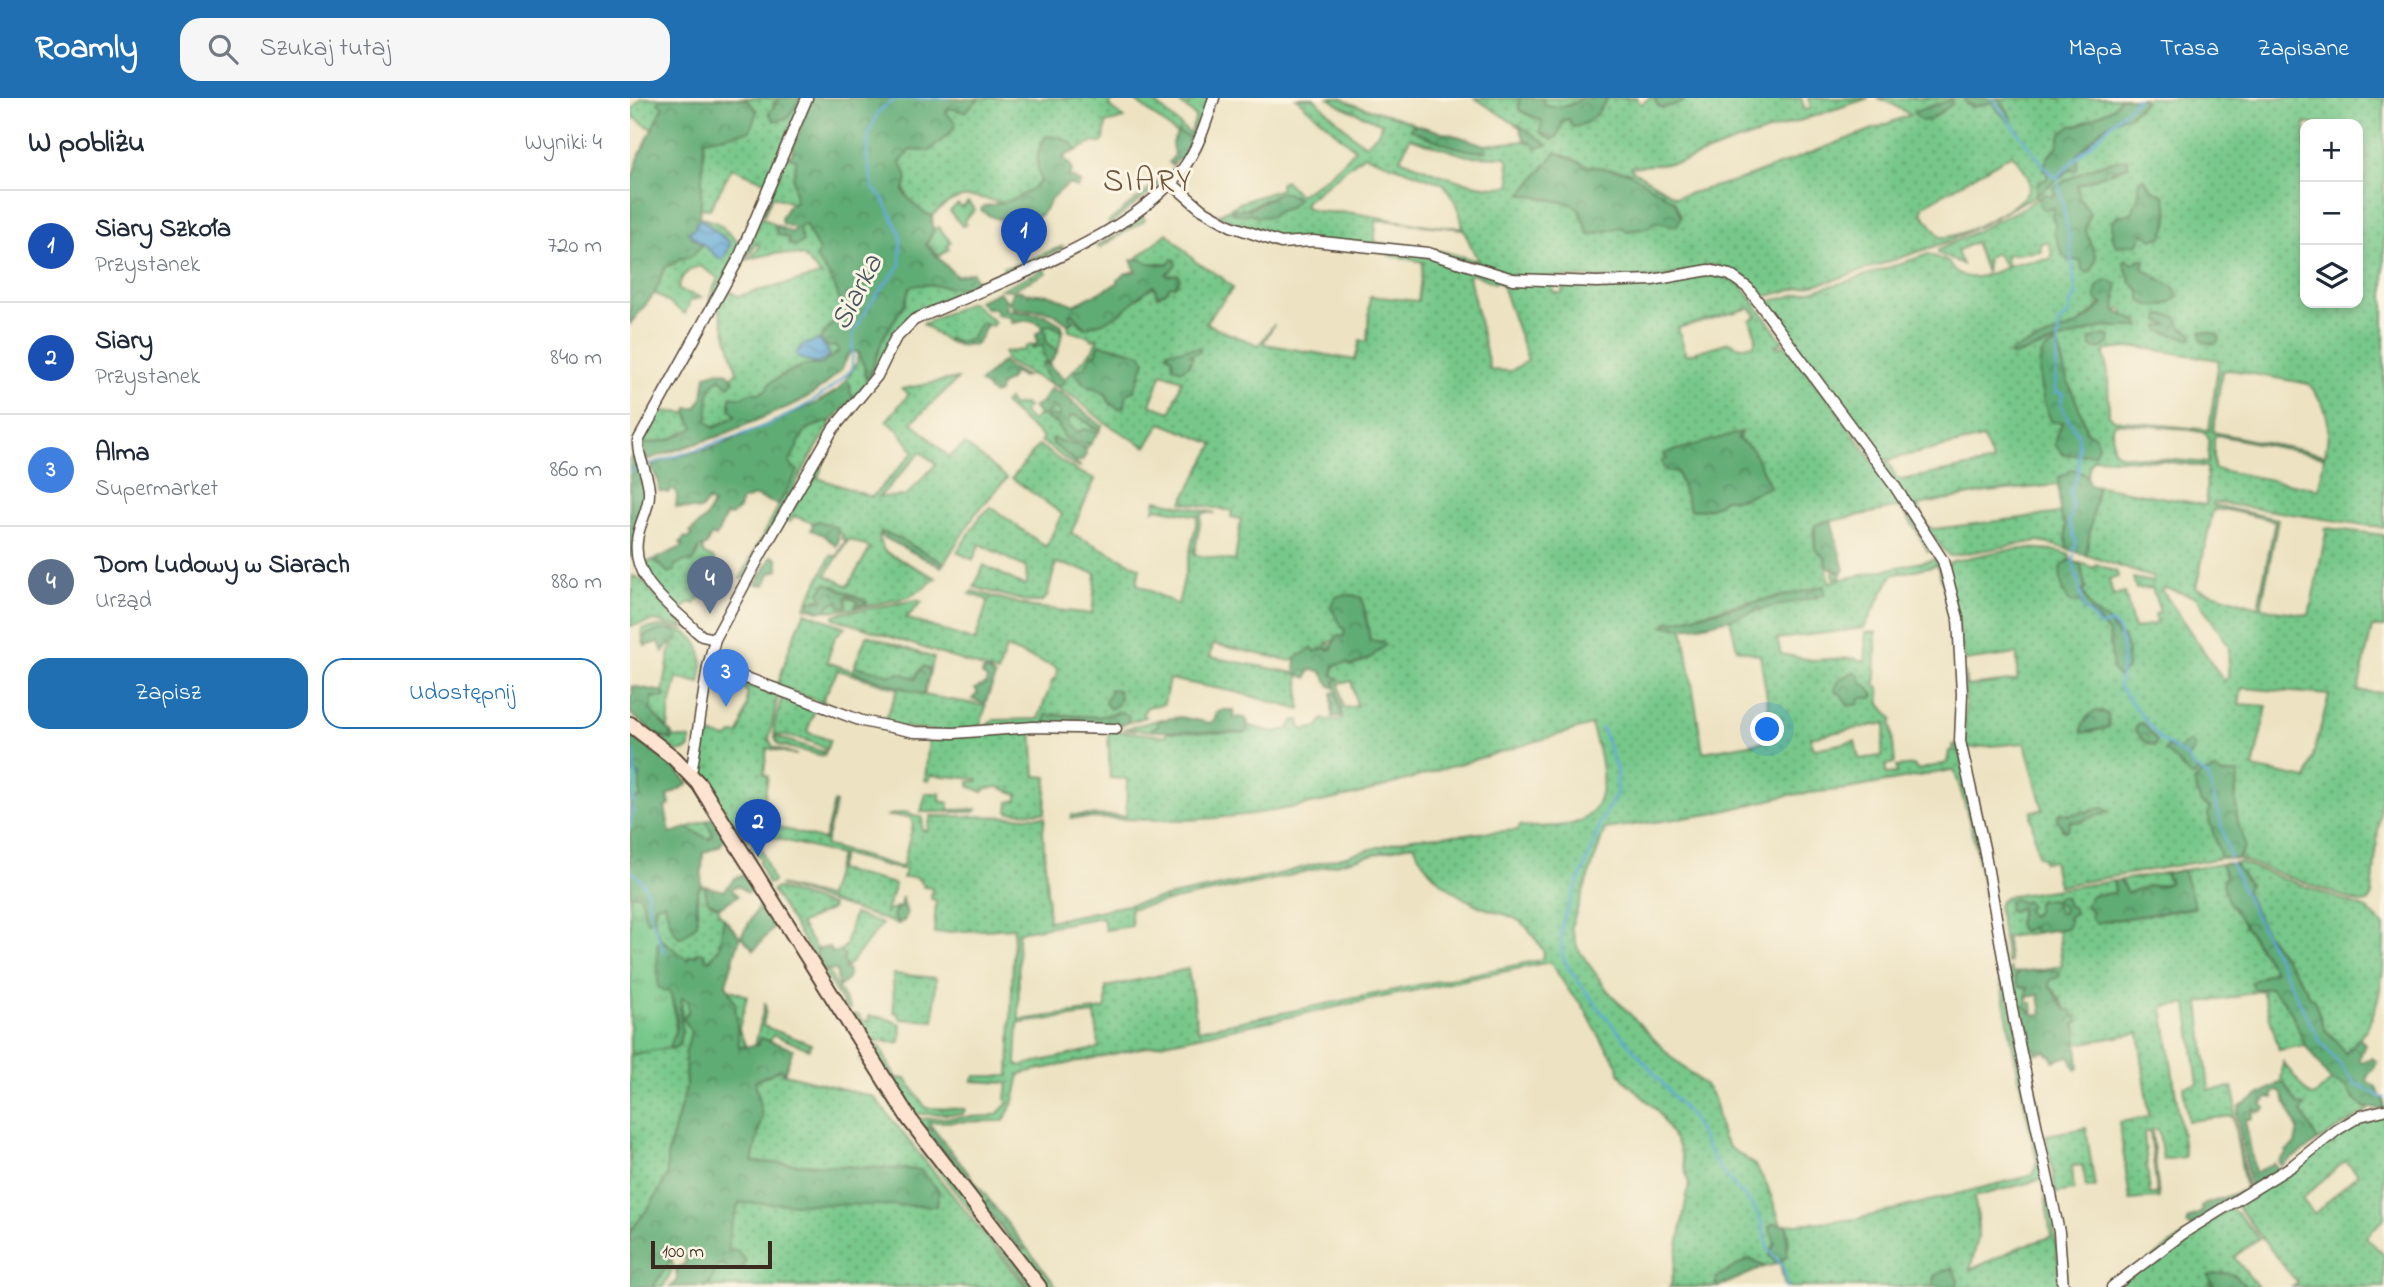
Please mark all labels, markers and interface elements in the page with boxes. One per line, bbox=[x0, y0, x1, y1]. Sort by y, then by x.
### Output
search box bbox=[180, 18, 670, 81]
text: Roamly bbox=[35, 25, 138, 73]
icon: search bbox=[204, 30, 242, 68]
text: Szukaj tutaj bbox=[260, 30, 391, 68]
text: Mapa bbox=[2068, 32, 2122, 67]
text: Trasa bbox=[2160, 32, 2219, 67]
text: Zapisane bbox=[2257, 32, 2349, 67]
map controls bbox=[2300, 119, 2363, 308]
button: + bbox=[2300, 119, 2363, 182]
text: W pobliżu bbox=[28, 122, 145, 166]
text: Wyniki: 4 bbox=[525, 127, 602, 160]
district label: SIARY bbox=[1103, 159, 1193, 206]
button: − bbox=[2300, 182, 2363, 245]
pin: 1 bbox=[1001, 208, 1047, 266]
text: Siary Szkoła bbox=[95, 211, 231, 249]
text: 1 bbox=[47, 230, 55, 263]
text: 720 m bbox=[548, 230, 602, 263]
button: layers bbox=[2300, 245, 2363, 308]
water label: Siarka bbox=[820, 247, 896, 338]
text: Przystanek bbox=[95, 249, 200, 282]
text: Siary bbox=[95, 323, 153, 361]
text: 2 bbox=[45, 342, 57, 375]
text: 840 m bbox=[550, 342, 602, 375]
text: Przystanek bbox=[95, 361, 200, 394]
text: Alma bbox=[95, 435, 150, 473]
text: 3 bbox=[46, 454, 56, 487]
text: 860 m bbox=[550, 454, 602, 487]
text: Supermarket bbox=[95, 473, 218, 506]
text: Dom Ludowy w Siarach bbox=[95, 547, 350, 585]
pin: 4 bbox=[687, 556, 733, 614]
text: 4 bbox=[46, 566, 56, 599]
text: 880 m bbox=[551, 566, 602, 599]
text: Urząd bbox=[95, 585, 152, 618]
pin: 3 bbox=[703, 649, 749, 707]
button: Zapisz bbox=[28, 658, 308, 729]
button: Udostępnij bbox=[322, 658, 602, 729]
your location bbox=[1750, 712, 1784, 746]
pin: 2 bbox=[735, 799, 781, 857]
scale bar bbox=[651, 1238, 772, 1270]
text: 100 m bbox=[662, 1239, 704, 1266]

